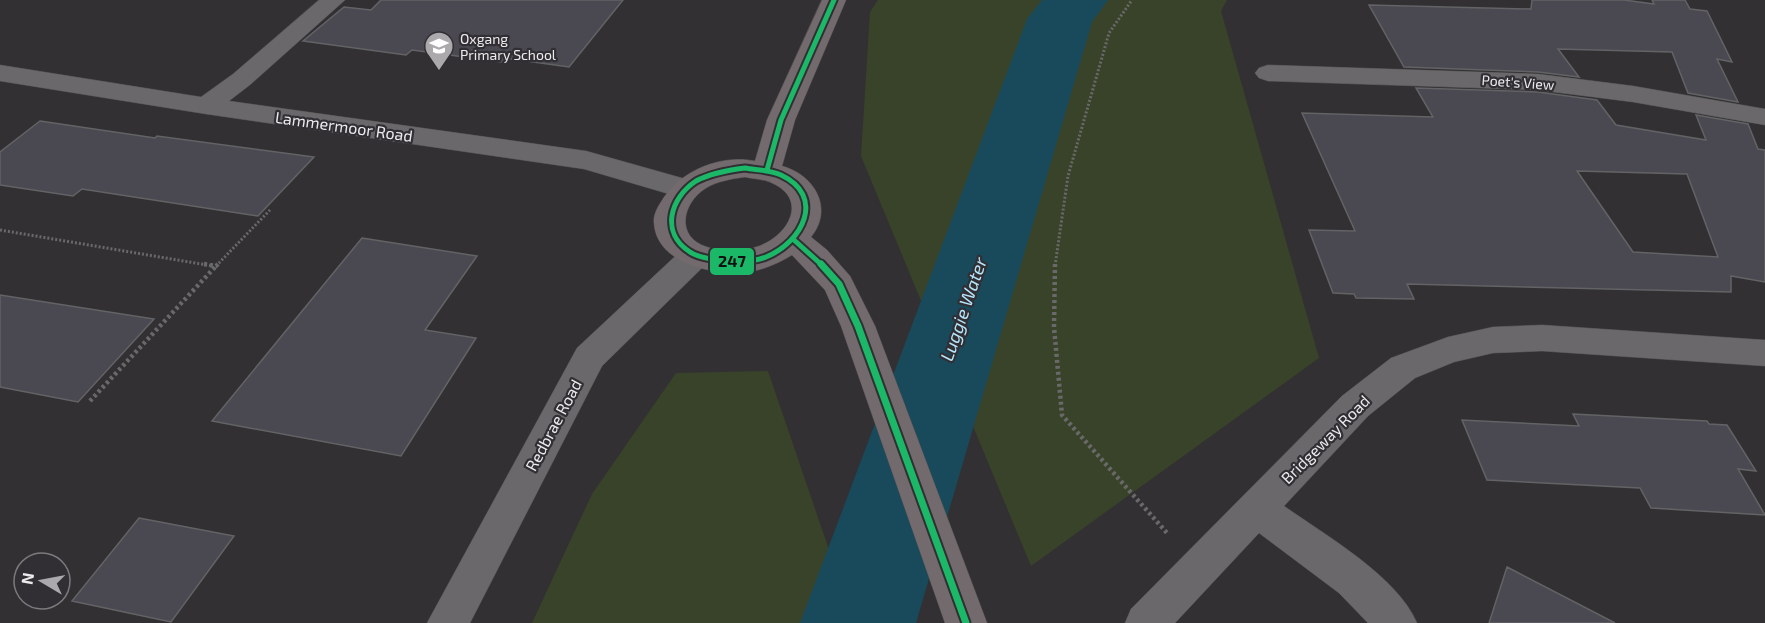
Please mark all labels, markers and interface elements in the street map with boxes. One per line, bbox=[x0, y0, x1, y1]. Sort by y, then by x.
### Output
school or university icon: Oxgang Primary School bbox=[423, 30, 455, 72]
place label: Oxgang Primary School bbox=[460, 30, 557, 63]
street label: Poet's View bbox=[1481, 71, 1555, 93]
street label: Lammermoor Road bbox=[274, 107, 414, 145]
line badge: 247 bbox=[709, 247, 755, 276]
text: 247 bbox=[718, 251, 747, 270]
water label: Luggie Water bbox=[935, 253, 991, 364]
street label: Redbrae Road bbox=[521, 376, 585, 474]
street label: Bridgeway Road bbox=[1277, 391, 1373, 487]
north arrow bbox=[12, 551, 72, 611]
text: N bbox=[16, 571, 37, 586]

